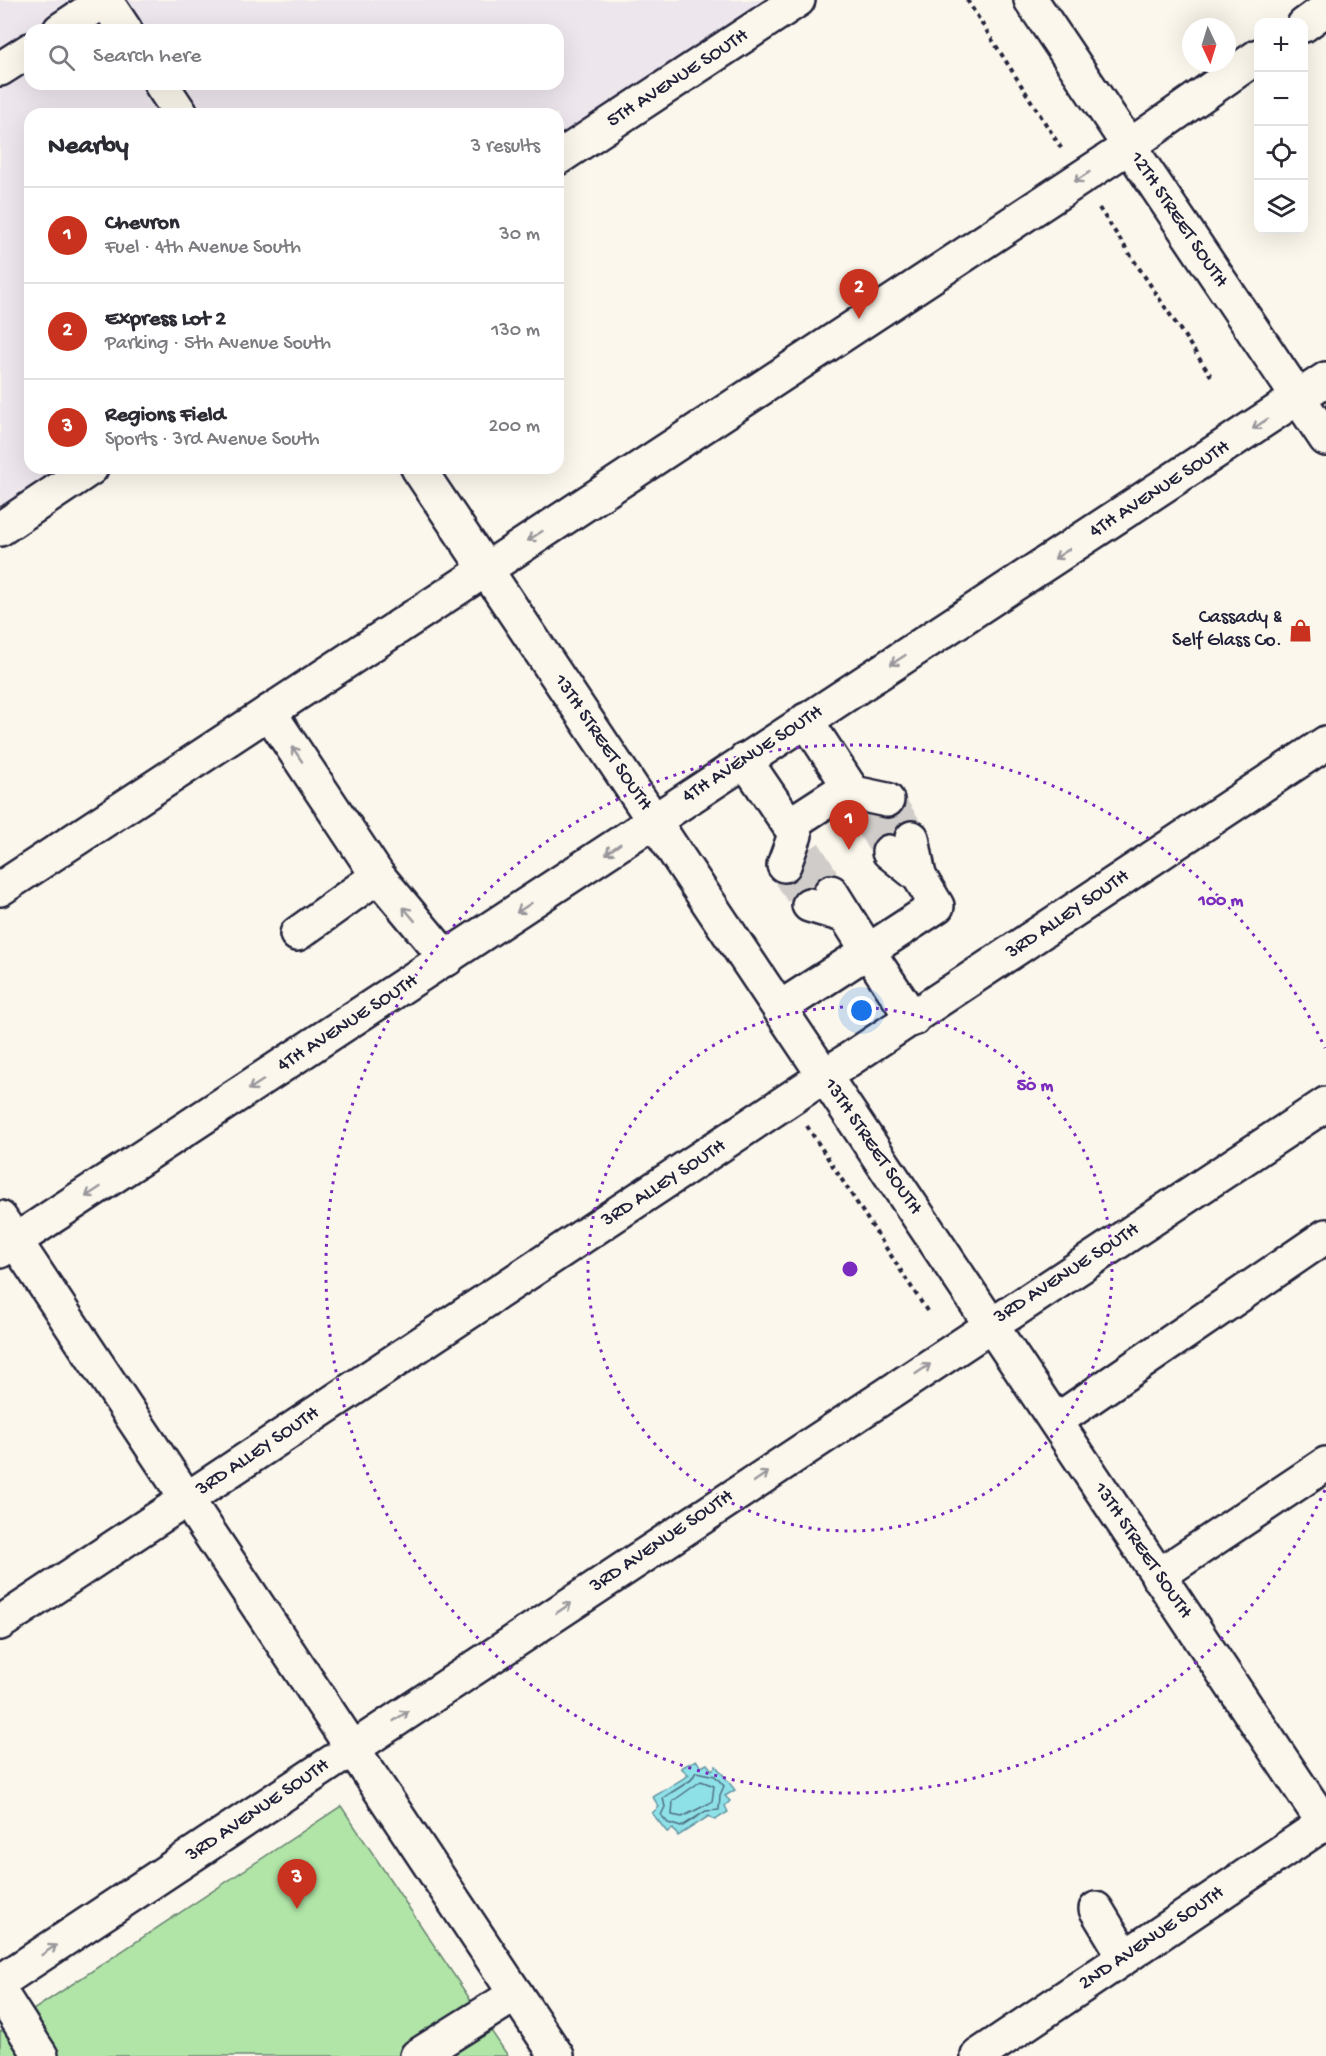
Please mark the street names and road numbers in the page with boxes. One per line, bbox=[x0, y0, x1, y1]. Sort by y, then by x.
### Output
street label: 5TH AVENUE SOUTH bbox=[603, 25, 753, 133]
street label: 12TH STREET SOUTH bbox=[1124, 147, 1232, 293]
street label: 4TH AVENUE SOUTH bbox=[1086, 436, 1235, 544]
street label: 13TH STREET SOUTH bbox=[547, 670, 656, 816]
street label: 4TH AVENUE SOUTH bbox=[679, 701, 828, 809]
street label: 3RD ALLEY SOUTH bbox=[1001, 865, 1134, 965]
street label: 4TH AVENUE SOUTH bbox=[274, 970, 423, 1078]
street label: 13TH STREET SOUTH bbox=[817, 1074, 926, 1220]
street label: 3RD ALLEY SOUTH bbox=[597, 1135, 731, 1233]
street label: 3RD AVENUE SOUTH bbox=[990, 1218, 1144, 1330]
street label: 3RD ALLEY SOUTH bbox=[191, 1402, 324, 1502]
street label: 13TH STREET SOUTH bbox=[1087, 1478, 1196, 1624]
street label: 3RD AVENUE SOUTH bbox=[585, 1485, 738, 1599]
street label: 3RD AVENUE SOUTH bbox=[181, 1754, 334, 1868]
street label: 2ND AVENUE SOUTH bbox=[1075, 1882, 1229, 1996]

